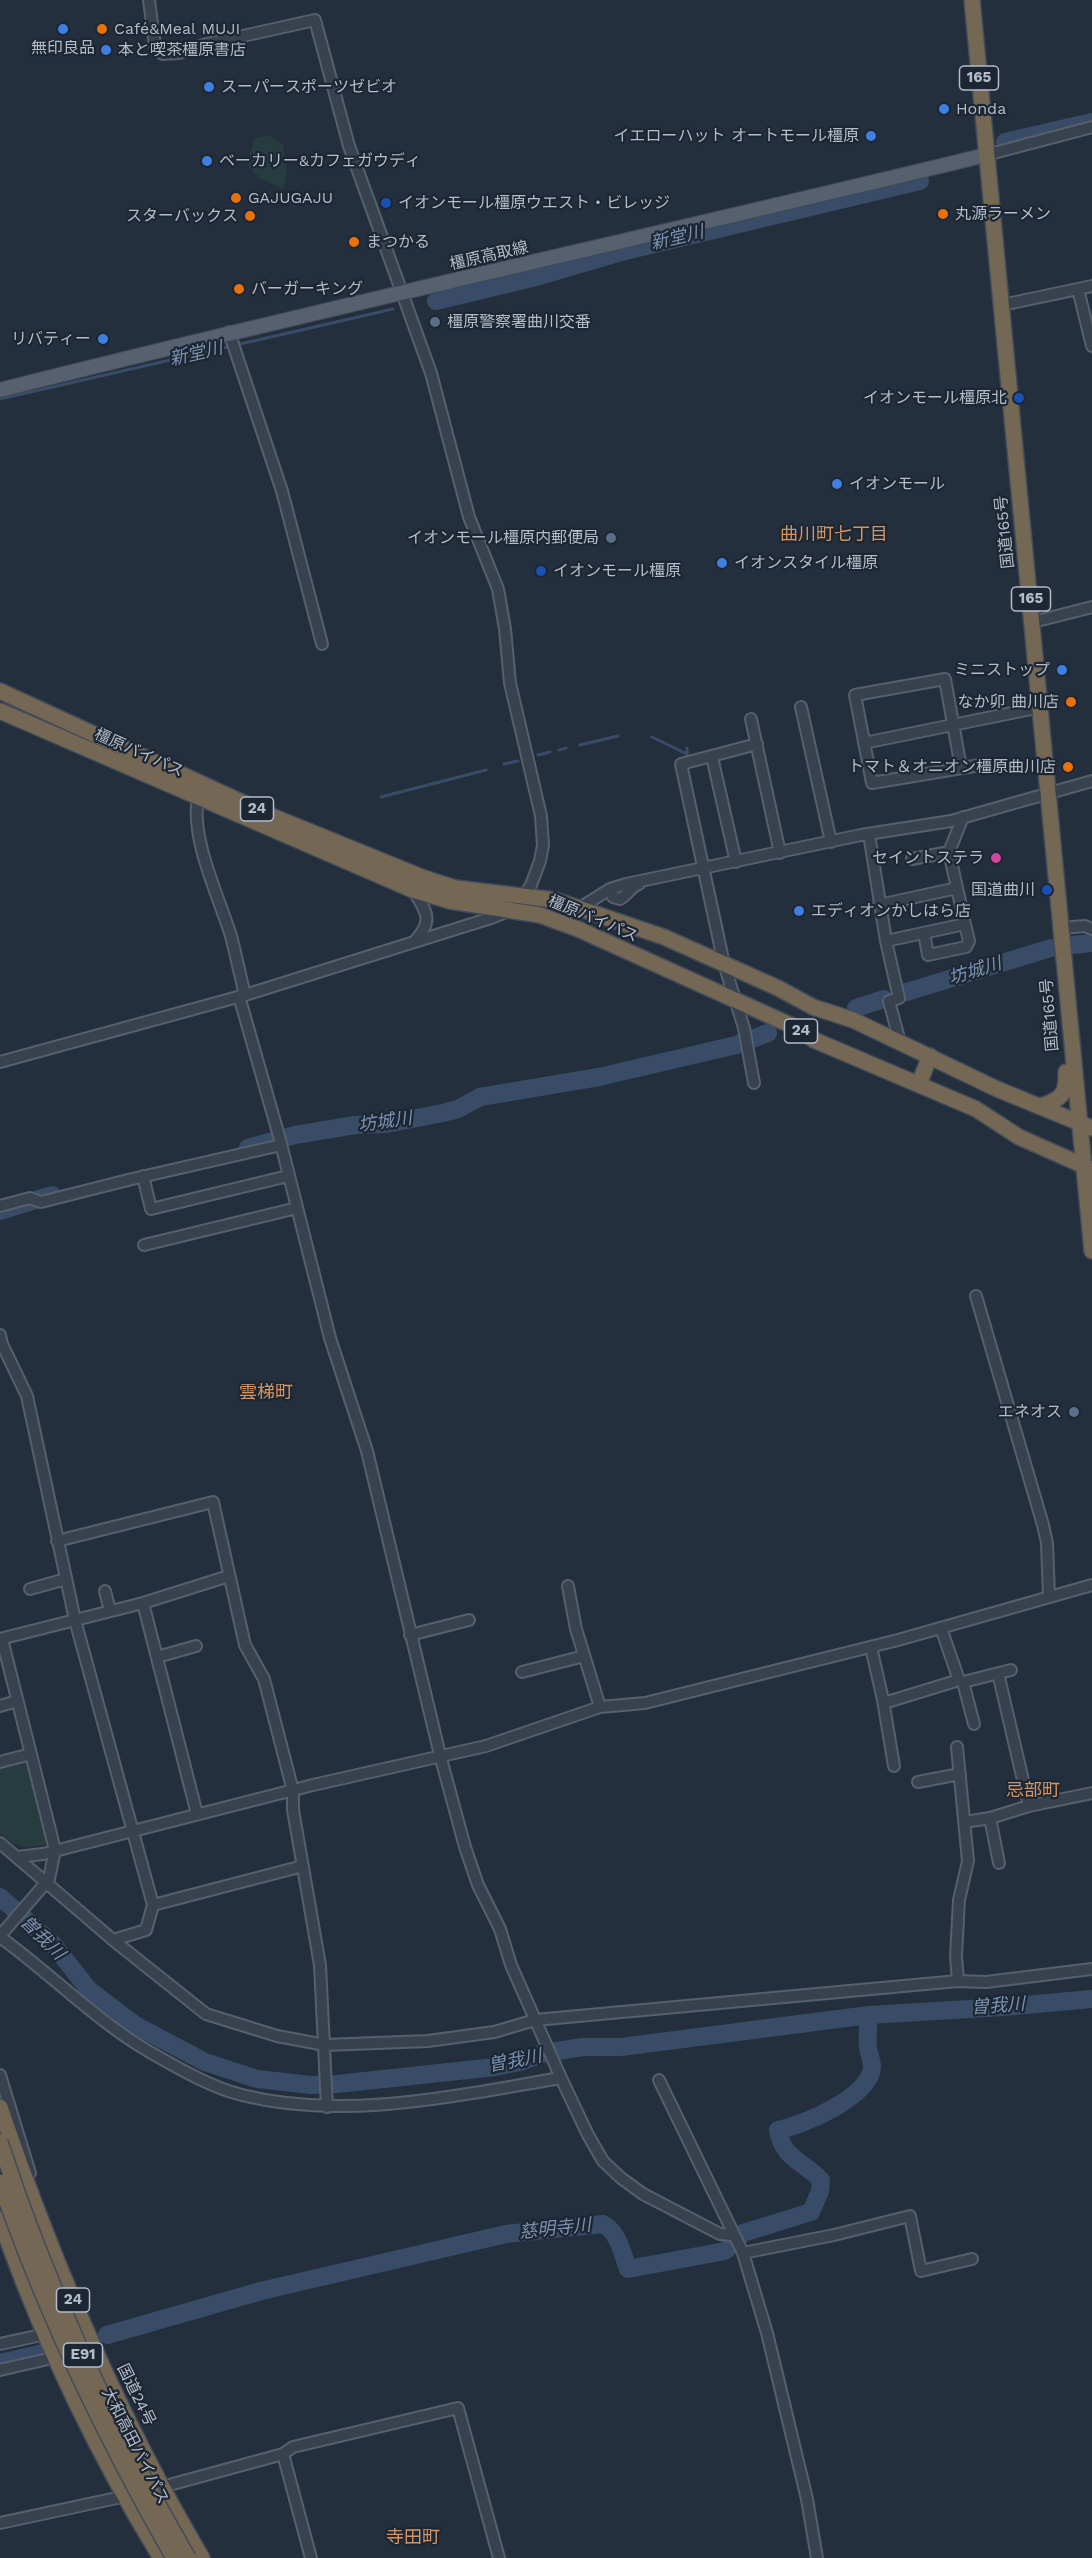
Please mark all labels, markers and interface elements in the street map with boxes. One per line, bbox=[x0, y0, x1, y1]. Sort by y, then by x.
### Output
place label: Café&Meal MUJI bbox=[114, 19, 240, 39]
marker: 無印良品 bbox=[56, 22, 70, 36]
marker: Café&Meal MUJI bbox=[95, 22, 109, 36]
place label: 無印良品 bbox=[31, 38, 95, 58]
place label: 本と喫茶橿原書店 bbox=[118, 40, 246, 60]
marker: 本と喫茶橿原書店 bbox=[99, 43, 113, 57]
road number: 165 bbox=[960, 66, 998, 90]
place label: スーパースポーツゼビオ bbox=[221, 77, 397, 97]
marker: スーパースポーツゼビオ bbox=[202, 80, 216, 94]
place label: Honda bbox=[956, 99, 1006, 119]
marker: Honda bbox=[937, 102, 951, 116]
place label: イエローハット オートモール橿原 bbox=[614, 126, 859, 146]
marker: イエローハット オートモール橿原 bbox=[864, 129, 878, 143]
place label: ベーカリー&カフェガウディ bbox=[219, 151, 421, 171]
marker: ベーカリー&カフェガウディ bbox=[200, 154, 214, 168]
place label: GAJUGAJU bbox=[248, 188, 333, 208]
marker: GAJUGAJU bbox=[229, 191, 243, 205]
place label: イオンモール橿原ウエスト・ビレッジ bbox=[398, 193, 670, 213]
marker: イオンモール橿原ウエスト・ビレッジ bbox=[379, 196, 393, 210]
place label: 丸源ラーメン bbox=[955, 204, 1051, 224]
place label: スターバックス bbox=[126, 206, 238, 226]
marker: 丸源ラーメン bbox=[936, 207, 950, 221]
marker: スターバックス bbox=[243, 209, 257, 223]
water label: 新堂川 bbox=[648, 221, 706, 255]
place label: まつかる bbox=[366, 232, 430, 252]
marker: まつかる bbox=[347, 235, 361, 249]
street label: 橿原高取線 bbox=[448, 238, 530, 274]
place label: バーガーキング bbox=[251, 279, 363, 299]
marker: バーガーキング bbox=[232, 282, 246, 296]
place label: 橿原警察署曲川交番 bbox=[447, 312, 591, 332]
marker: 橿原警察署曲川交番 bbox=[428, 315, 442, 329]
place label: リバティー bbox=[11, 329, 91, 349]
marker: リバティー bbox=[96, 332, 110, 346]
water label: 新堂川 bbox=[167, 337, 225, 371]
place label: イオンモール橿原北 bbox=[863, 388, 1007, 408]
marker: イオンモール橿原北 bbox=[1012, 391, 1026, 405]
place label: イオンモール bbox=[849, 474, 945, 494]
marker: イオンモール bbox=[830, 477, 844, 491]
street label: 国道165号 bbox=[992, 495, 1018, 569]
district label: 曲川町七丁目 bbox=[780, 524, 888, 546]
place label: イオンモール橿原内郵便局 bbox=[407, 528, 599, 548]
marker: イオンモール橿原内郵便局 bbox=[604, 531, 618, 545]
place label: イオンスタイル橿原 bbox=[734, 553, 878, 573]
marker: イオンスタイル橿原 bbox=[715, 556, 729, 570]
place label: イオンモール橿原 bbox=[553, 561, 681, 581]
marker: イオンモール橿原 bbox=[534, 564, 548, 578]
road number: 165 bbox=[1012, 587, 1050, 611]
place label: ミニストップ bbox=[954, 660, 1050, 680]
marker: ミニストップ bbox=[1055, 663, 1069, 677]
place label: なか卯 曲川店 bbox=[958, 692, 1059, 712]
marker: なか卯 曲川店 bbox=[1064, 695, 1078, 709]
street label: 橿原バイパス bbox=[91, 725, 187, 781]
place label: トマト＆オニオン橿原曲川店 bbox=[848, 757, 1056, 777]
marker: トマト＆オニオン橿原曲川店 bbox=[1061, 760, 1075, 774]
road number: 24 bbox=[240, 797, 274, 821]
place label: セイントステラ bbox=[872, 848, 984, 868]
marker: セイントステラ bbox=[989, 851, 1003, 865]
place label: 国道曲川 bbox=[971, 880, 1035, 900]
marker: 国道曲川 bbox=[1040, 883, 1054, 897]
street label: 橿原バイパス bbox=[545, 891, 641, 947]
place label: エディオンかしはら店 bbox=[811, 901, 971, 921]
marker: エディオンかしはら店 bbox=[792, 904, 806, 918]
water label: 坊城川 bbox=[946, 953, 1004, 989]
street label: 国道165号 bbox=[1037, 978, 1063, 1052]
road number: 24 bbox=[784, 1019, 818, 1043]
water label: 坊城川 bbox=[357, 1108, 413, 1136]
district label: 雲梯町 bbox=[239, 1382, 293, 1404]
place label: エネオス bbox=[998, 1402, 1062, 1422]
marker: エネオス bbox=[1067, 1405, 1081, 1419]
district label: 忌部町 bbox=[1006, 1780, 1060, 1802]
water label: 曽我川 bbox=[15, 1911, 69, 1965]
water label: 曽我川 bbox=[970, 1993, 1026, 2019]
water label: 曽我川 bbox=[486, 2045, 544, 2077]
water label: 慈明寺川 bbox=[518, 2214, 592, 2244]
road number: 24 bbox=[56, 2288, 90, 2312]
road number: E91 bbox=[64, 2343, 103, 2367]
street label: 国道24号 bbox=[113, 2361, 159, 2429]
street label: 大和高田バイパス bbox=[97, 2385, 173, 2507]
district label: 寺田町 bbox=[386, 2527, 440, 2549]

